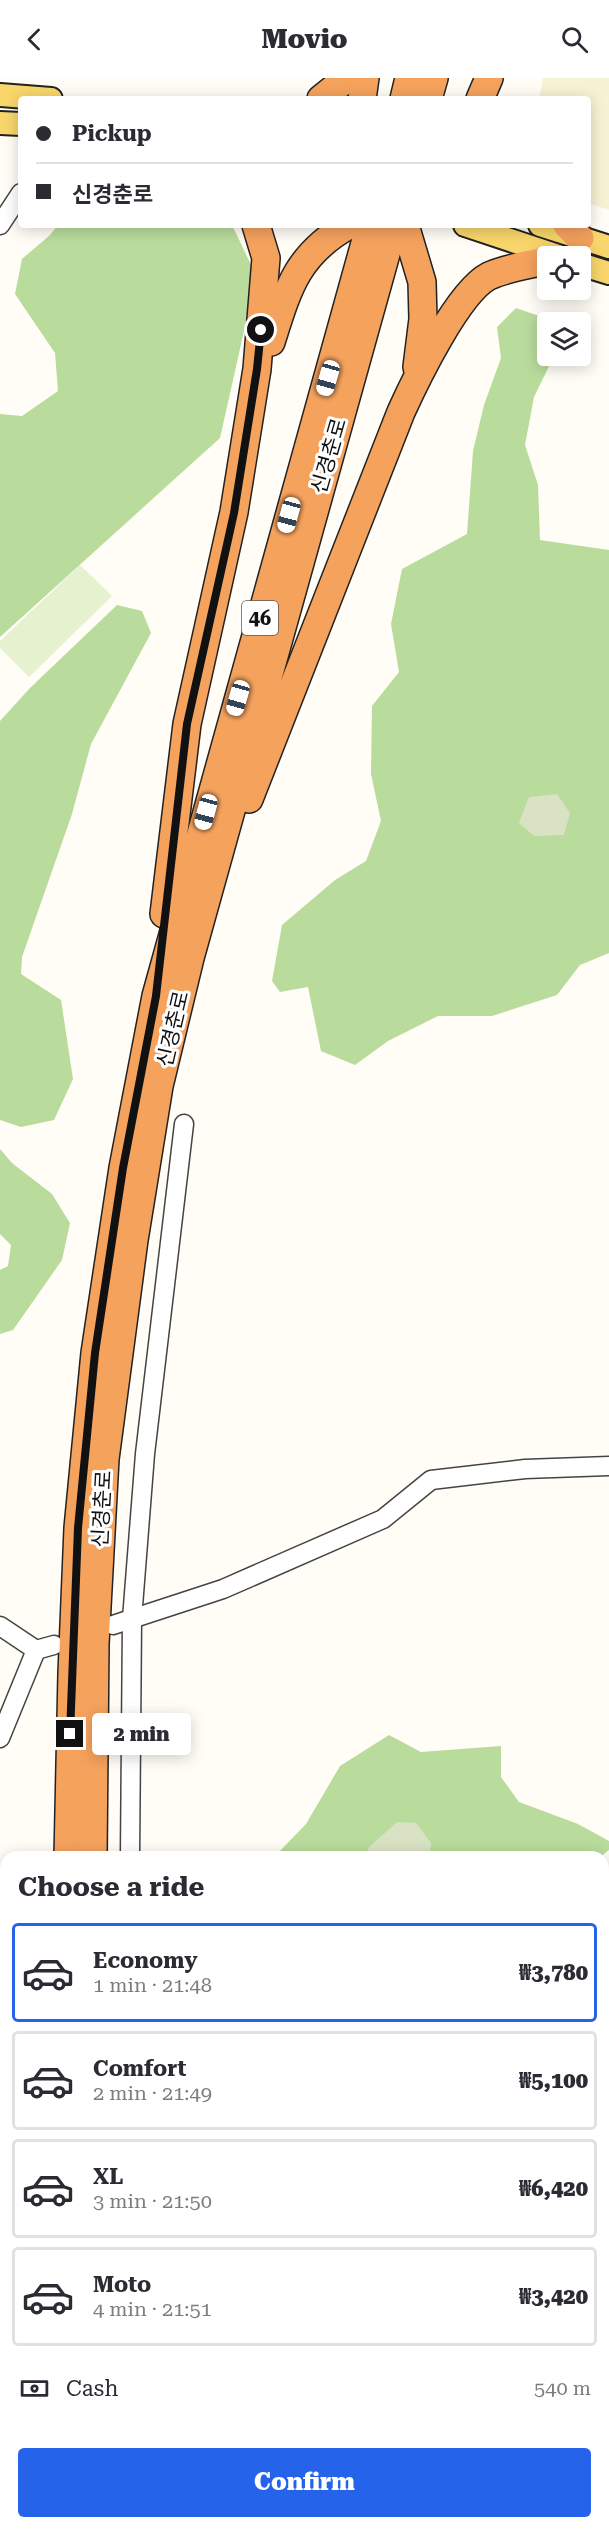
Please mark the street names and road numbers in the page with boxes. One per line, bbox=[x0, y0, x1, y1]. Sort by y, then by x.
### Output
street label: 신경춘로 bbox=[307, 416, 351, 496]
road number: 46 bbox=[242, 601, 278, 635]
street label: 신경춘로 bbox=[153, 989, 193, 1069]
street label: 신경춘로 bbox=[88, 1470, 116, 1548]

